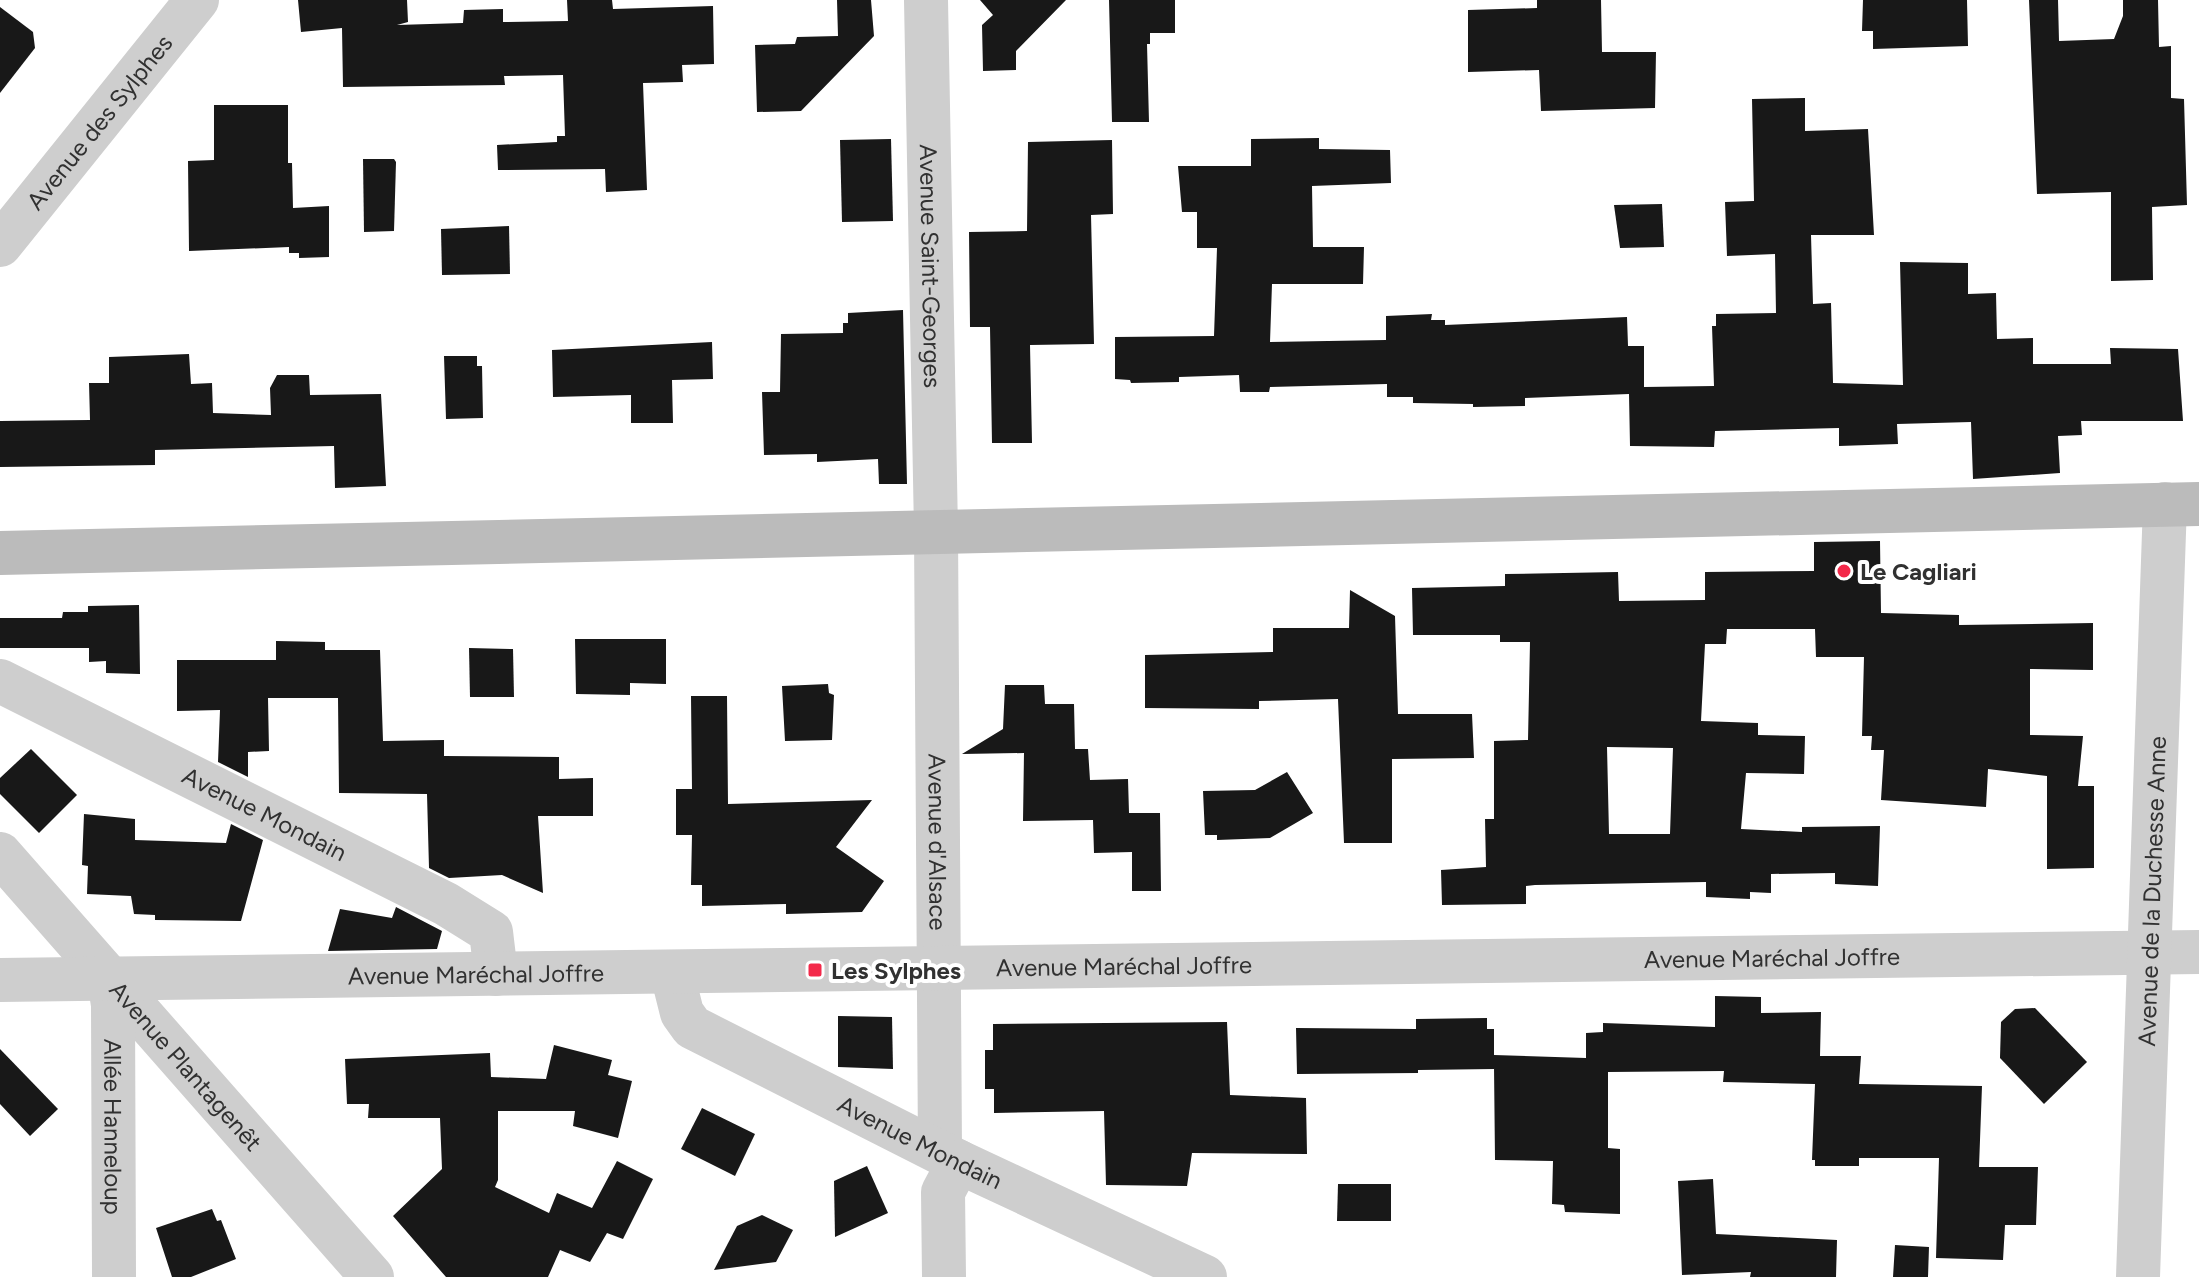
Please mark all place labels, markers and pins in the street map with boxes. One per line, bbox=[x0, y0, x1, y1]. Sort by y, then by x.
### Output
place label: Le Cagliari bbox=[1860, 557, 1977, 586]
marker: Le Cagliari bbox=[1835, 562, 1853, 580]
place label: Les Sylphes bbox=[831, 956, 961, 985]
marker: Les Sylphes bbox=[806, 961, 824, 979]

